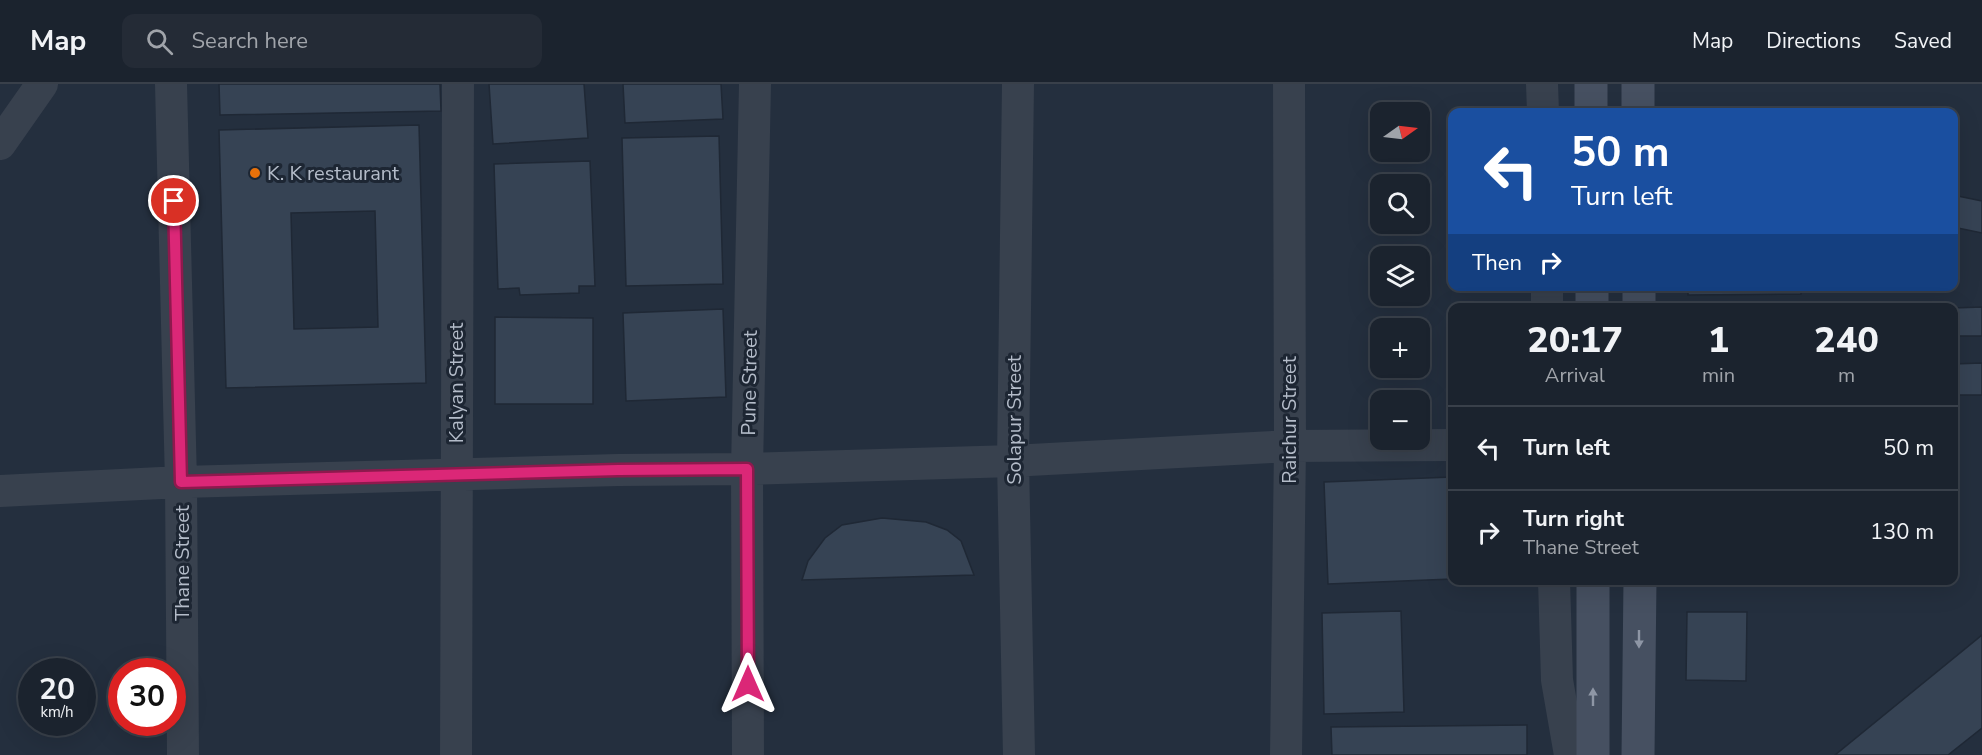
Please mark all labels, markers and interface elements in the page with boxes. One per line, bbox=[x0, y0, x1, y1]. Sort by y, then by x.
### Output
search box bbox=[122, 14, 542, 68]
text: Map bbox=[30, 22, 86, 60]
icon: search bbox=[143, 25, 176, 58]
text: Search here bbox=[191, 26, 308, 56]
text: Map bbox=[1692, 27, 1733, 55]
text: Directions bbox=[1766, 27, 1861, 55]
text: Saved bbox=[1894, 27, 1952, 55]
north arrow bbox=[1370, 102, 1430, 162]
map controls bbox=[1370, 102, 1430, 450]
text: 50 m bbox=[1571, 124, 1670, 181]
icon: left bbox=[1472, 132, 1550, 210]
place label: K. K restaurant bbox=[267, 160, 400, 187]
marker: K. K restaurant bbox=[248, 166, 262, 180]
button: search bbox=[1370, 174, 1430, 234]
pin bbox=[148, 175, 199, 226]
text: Turn left bbox=[1571, 178, 1672, 215]
icon: arrive bbox=[157, 184, 190, 217]
button: layers bbox=[1370, 246, 1430, 306]
icon: right bbox=[1534, 246, 1567, 279]
text: Then bbox=[1472, 248, 1522, 278]
text: 20:17 bbox=[1527, 316, 1623, 365]
text: 1 bbox=[1708, 316, 1729, 365]
text: 240 bbox=[1814, 316, 1879, 365]
button: + bbox=[1370, 318, 1430, 378]
street label: Kalyan Street bbox=[443, 322, 470, 443]
street label: Pune Street bbox=[735, 329, 764, 436]
street label: Solapur Street bbox=[1001, 354, 1028, 485]
street label: Raichur Street bbox=[1276, 355, 1303, 484]
text: Arrival bbox=[1545, 362, 1605, 389]
text: min bbox=[1702, 362, 1735, 389]
text: m bbox=[1838, 362, 1855, 389]
button: − bbox=[1370, 390, 1430, 450]
icon: left bbox=[1472, 432, 1505, 465]
text: Turn left bbox=[1523, 433, 1610, 463]
text: 50 m bbox=[1883, 433, 1934, 463]
street label: Thane Street bbox=[169, 504, 196, 621]
text: Turn right bbox=[1523, 504, 1624, 534]
icon: right bbox=[1472, 516, 1505, 549]
text: 130 m bbox=[1870, 517, 1934, 547]
text: Thane Street bbox=[1523, 534, 1639, 561]
one-way arrow bbox=[1634, 629, 1644, 648]
position arrow bbox=[716, 652, 780, 716]
speed limit sign: 30 bbox=[108, 658, 186, 736]
text: 20 bbox=[39, 669, 75, 710]
one-way arrow bbox=[1588, 687, 1598, 706]
text: km/h bbox=[40, 702, 74, 722]

